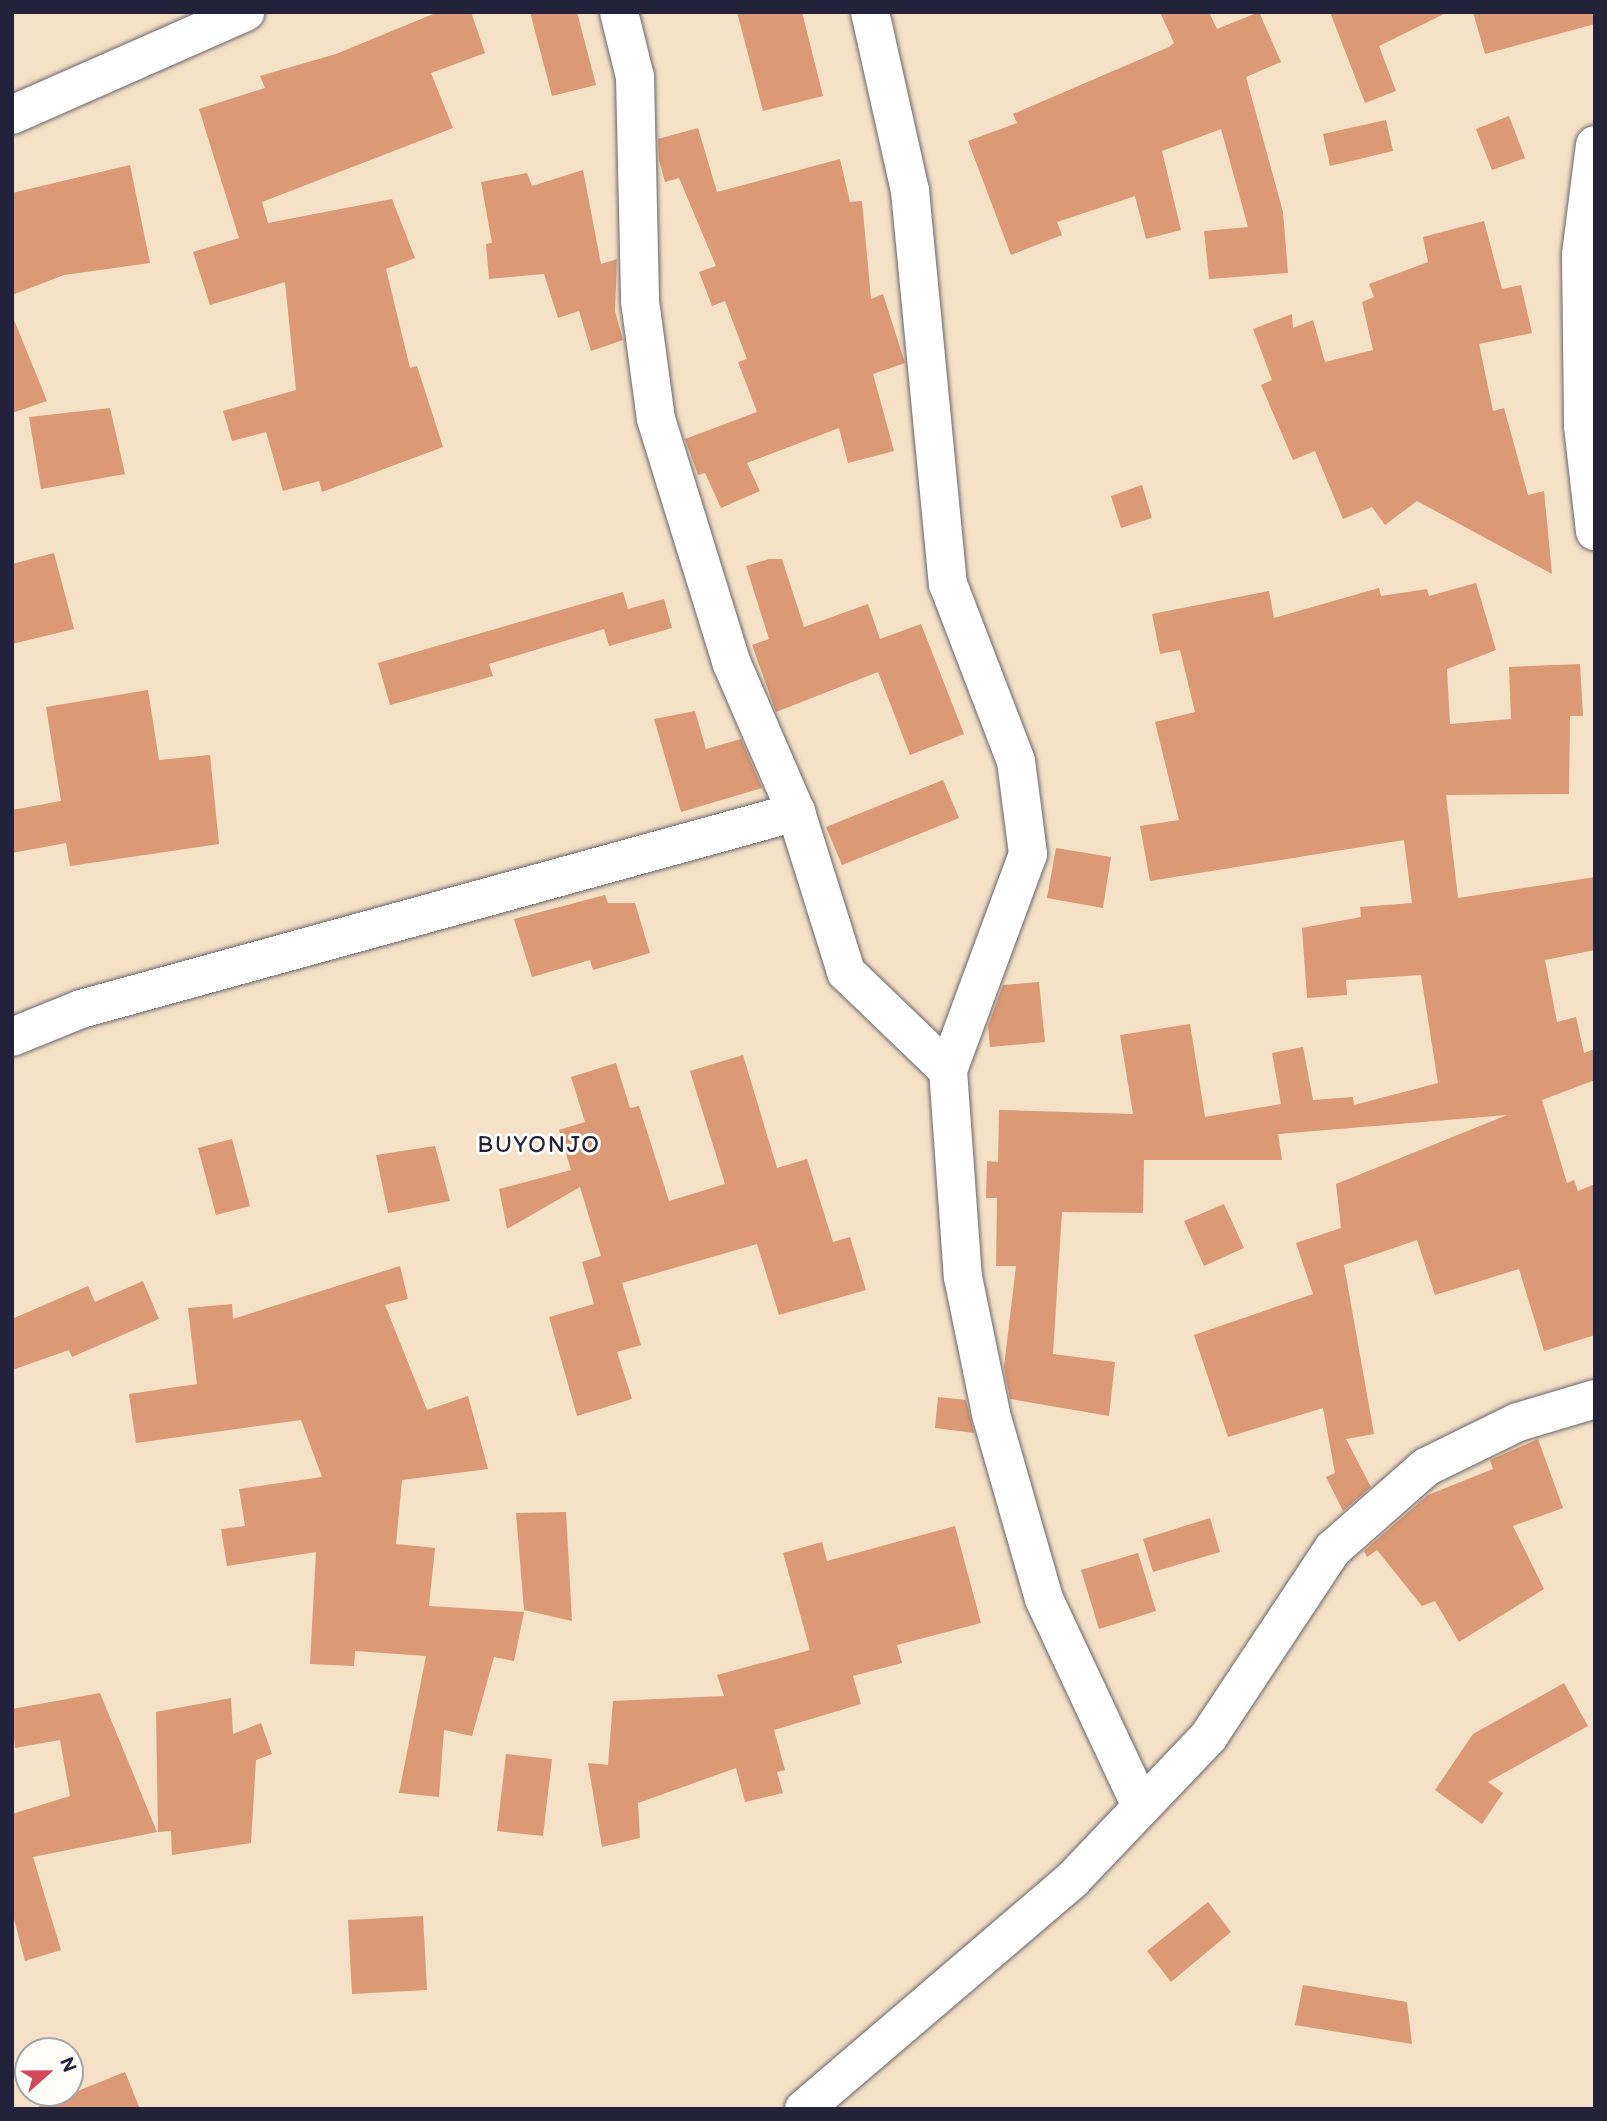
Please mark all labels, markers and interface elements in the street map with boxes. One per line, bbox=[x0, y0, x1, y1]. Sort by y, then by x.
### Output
district label: BUYONJO bbox=[478, 1131, 600, 1159]
north arrow bbox=[14, 2037, 84, 2107]
text: N bbox=[54, 2054, 80, 2076]

